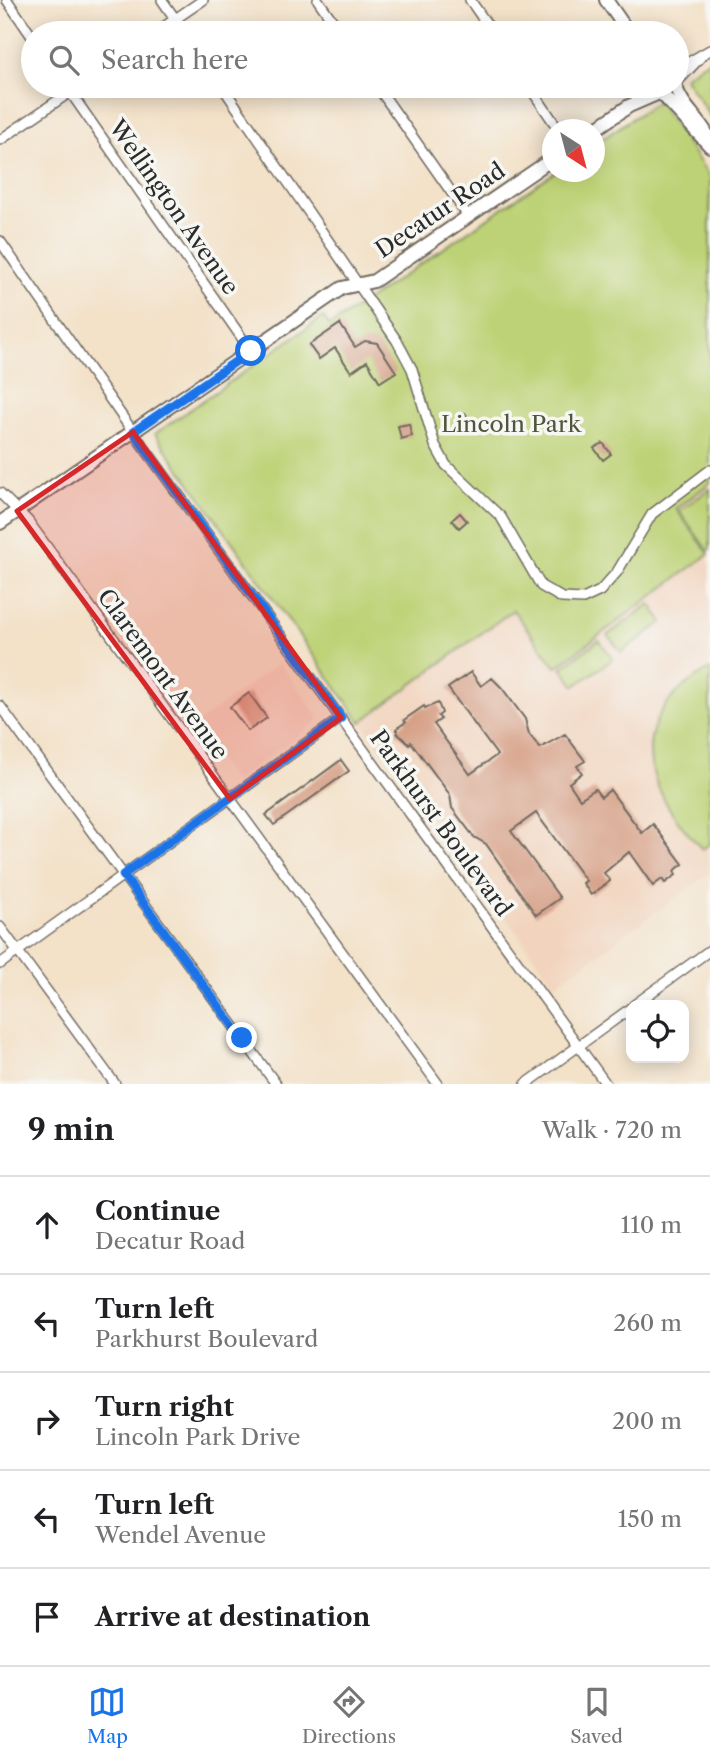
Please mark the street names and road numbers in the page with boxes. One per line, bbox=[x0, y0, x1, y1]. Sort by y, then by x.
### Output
street label: Wellington Avenue bbox=[103, 113, 245, 300]
street label: Decatur Road bbox=[370, 156, 510, 264]
street label: Claremont Avenue bbox=[92, 583, 234, 765]
street label: Parkhurst Boulevard bbox=[364, 724, 518, 922]

